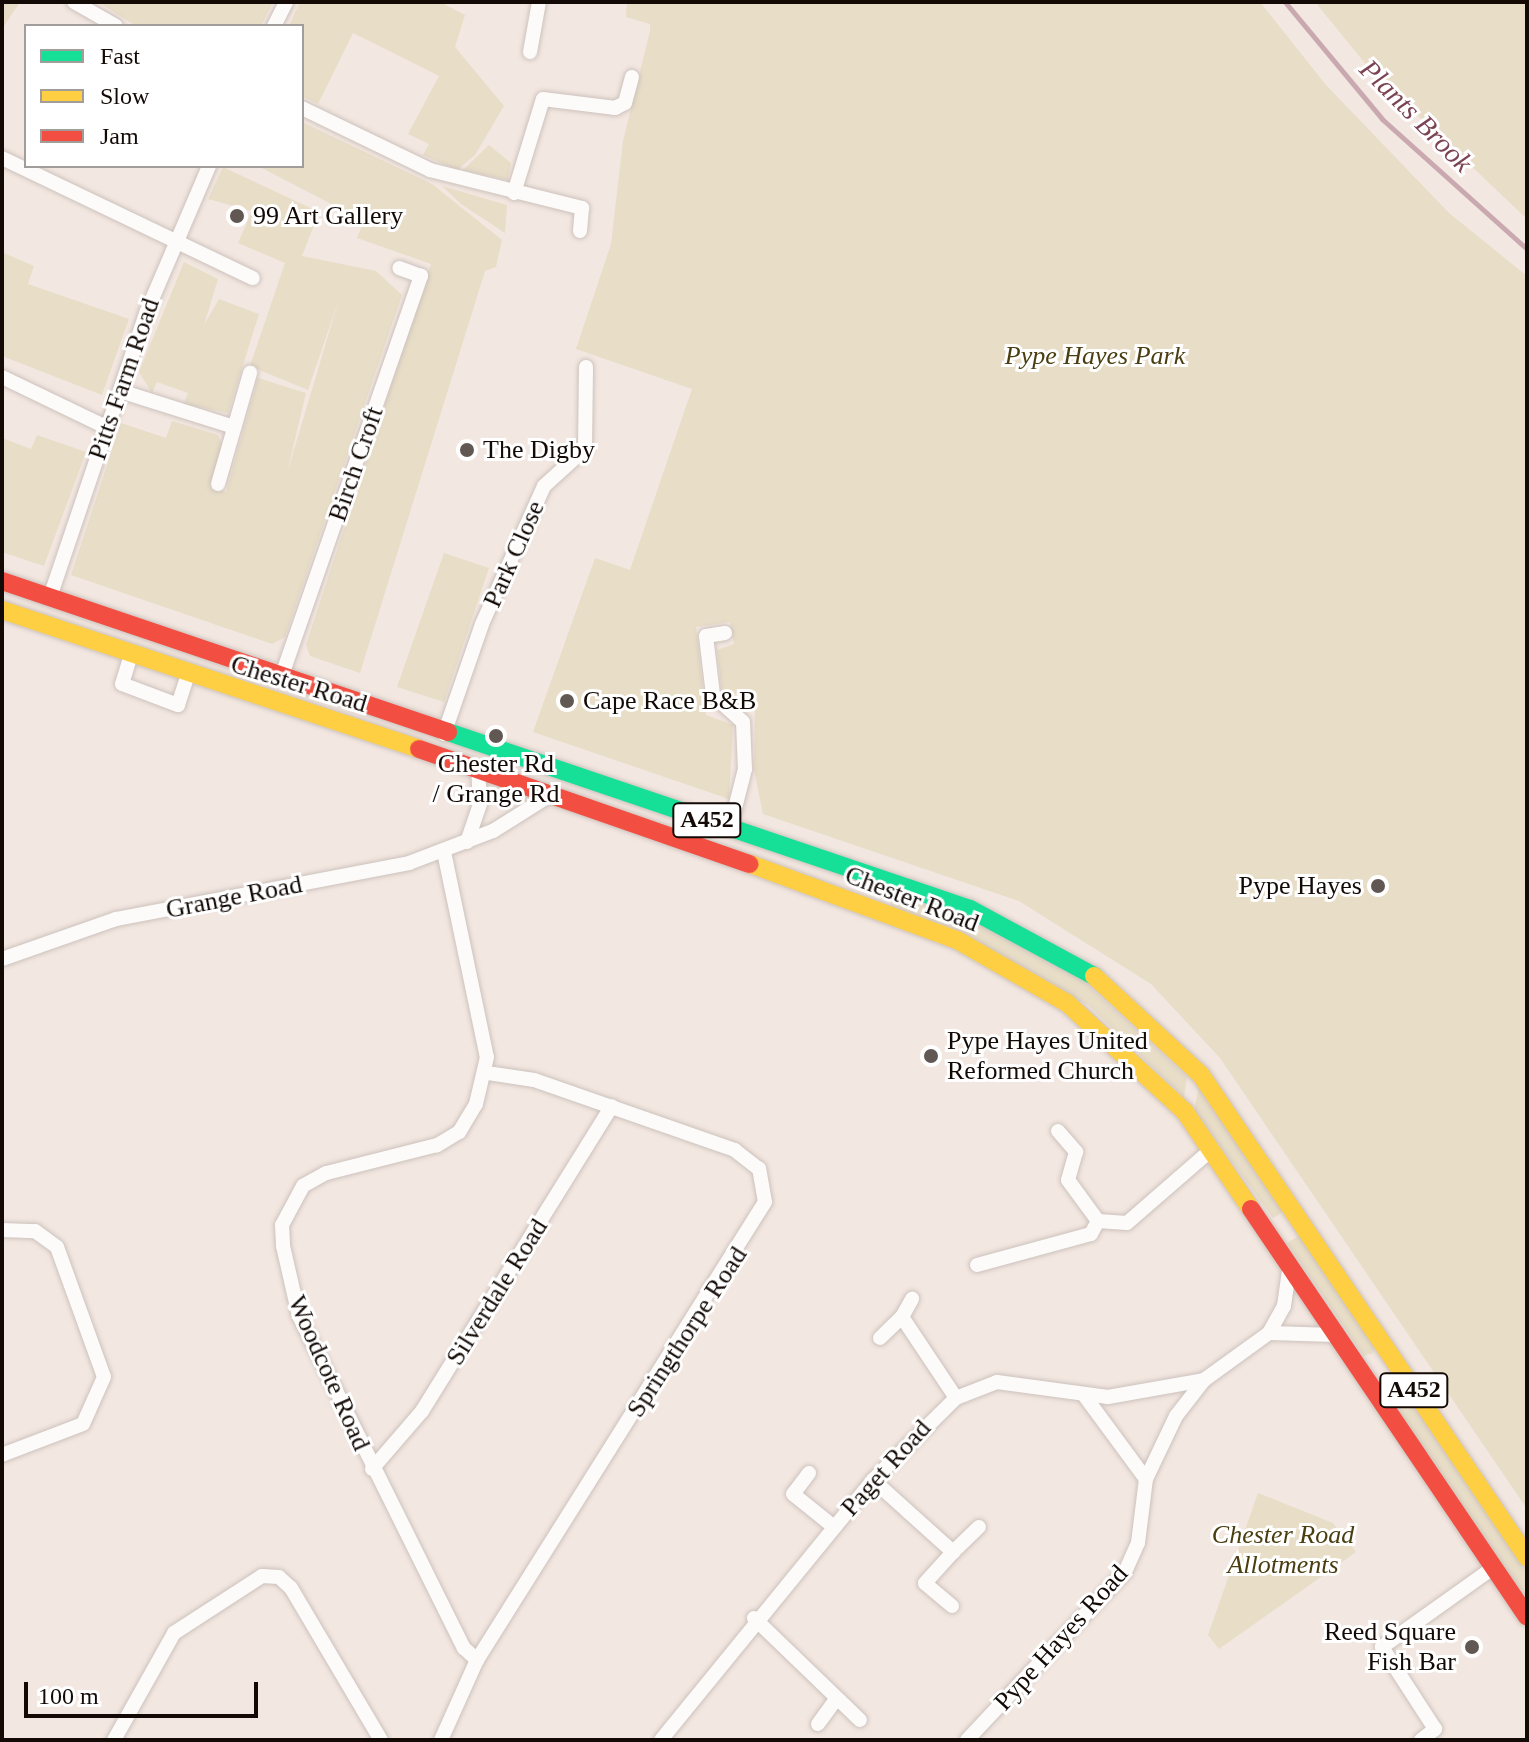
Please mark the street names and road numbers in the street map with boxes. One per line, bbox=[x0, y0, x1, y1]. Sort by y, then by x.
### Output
street label: Pitts Farm Road bbox=[82, 294, 166, 464]
street label: Birch Croft bbox=[322, 403, 390, 525]
street label: Park Close bbox=[477, 496, 551, 612]
street label: Chester Road bbox=[227, 648, 371, 720]
road number: A452 bbox=[671, 800, 743, 840]
street label: Chester Road bbox=[841, 859, 983, 939]
street label: Grange Road bbox=[163, 869, 305, 925]
street label: Silverdale Road bbox=[440, 1213, 554, 1371]
street label: Springthorpe Road bbox=[620, 1241, 754, 1423]
street label: Woodcote Road bbox=[281, 1291, 377, 1455]
road number: A452 bbox=[1378, 1370, 1450, 1410]
street label: Paget Road bbox=[835, 1413, 937, 1523]
street label: Pype Hayes Road bbox=[988, 1559, 1134, 1717]

